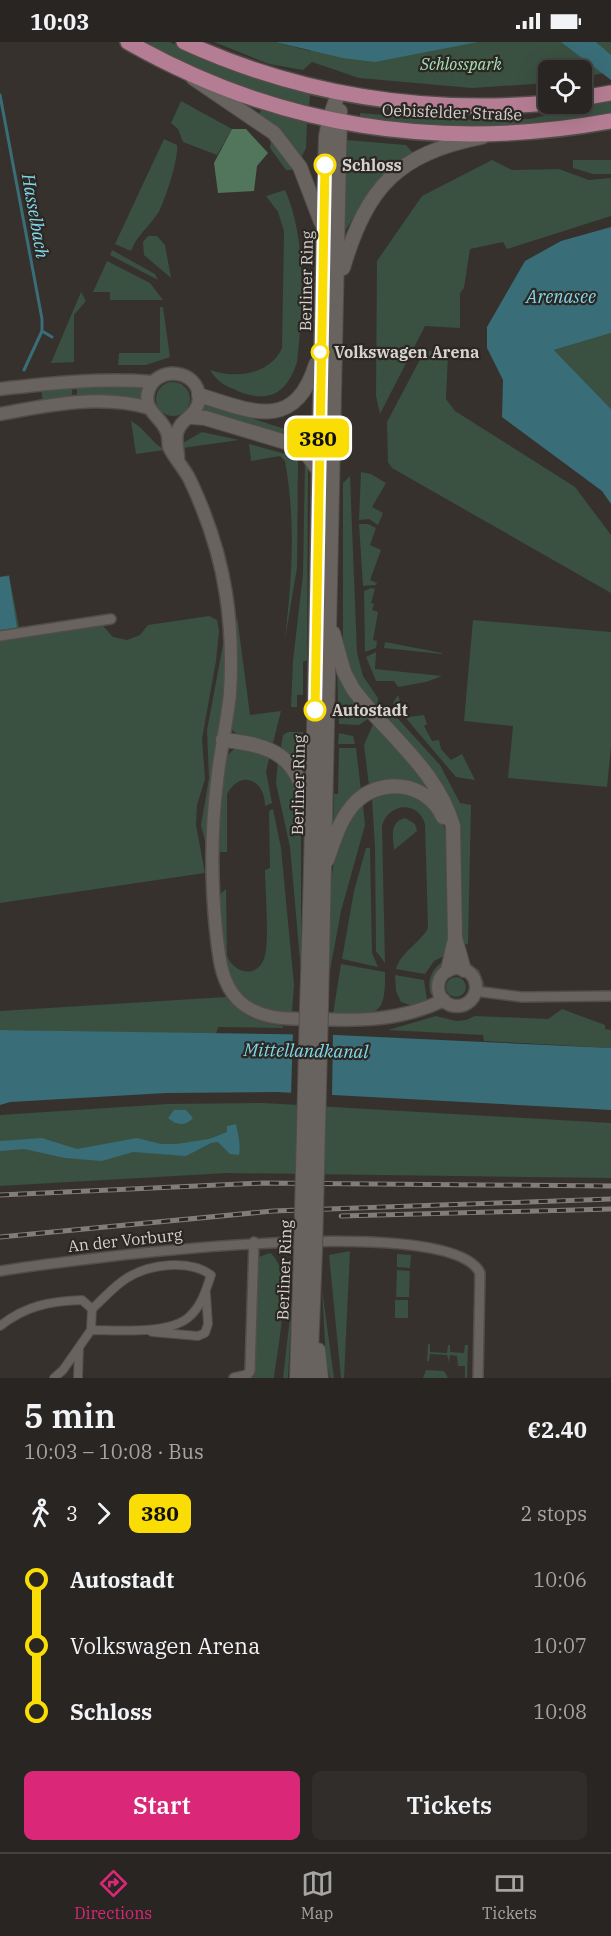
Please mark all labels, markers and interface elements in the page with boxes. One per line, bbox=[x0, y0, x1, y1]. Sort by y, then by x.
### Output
text: 10:03 bbox=[30, 7, 89, 36]
park label: Schlosspark bbox=[419, 54, 502, 74]
map controls bbox=[538, 60, 592, 114]
button: locate bbox=[538, 60, 592, 114]
street label: Oebisfelder Straße bbox=[382, 100, 522, 124]
marker: Schloss bbox=[314, 154, 336, 176]
place label: Schloss bbox=[342, 155, 402, 175]
water label: Hasselbach bbox=[17, 171, 54, 260]
street label: Berliner Ring bbox=[295, 230, 317, 331]
water label: Arenasee bbox=[525, 285, 596, 308]
place label: Volkswagen Arena bbox=[334, 342, 479, 362]
marker: Volkswagen Arena bbox=[311, 343, 329, 361]
line badge: 380 bbox=[284, 418, 352, 458]
text: 380 bbox=[299, 424, 337, 452]
marker: Autostadt bbox=[304, 699, 326, 721]
place label: Autostadt bbox=[332, 700, 408, 720]
street label: Berliner Ring bbox=[287, 734, 309, 835]
water label: Mittellandkanal bbox=[242, 1038, 369, 1063]
street label: Berliner Ring bbox=[272, 1219, 296, 1321]
street label: An der Vorburg bbox=[67, 1224, 184, 1256]
text: 5 min bbox=[24, 1394, 116, 1437]
text: €2.40 bbox=[528, 1415, 587, 1444]
text: 10:03 – 10:08 · Bus bbox=[24, 1438, 204, 1465]
icon: walk bbox=[24, 1497, 57, 1530]
icon: forward bbox=[87, 1497, 120, 1530]
text: 380 bbox=[141, 1499, 179, 1527]
text: 3 bbox=[66, 1500, 78, 1527]
text: 2 stops bbox=[520, 1500, 587, 1527]
text: Autostadt bbox=[70, 1565, 174, 1594]
text: 10:06 bbox=[533, 1566, 587, 1593]
text: Volkswagen Arena bbox=[70, 1631, 260, 1660]
text: 10:07 bbox=[533, 1632, 587, 1659]
text: Schloss bbox=[70, 1697, 152, 1726]
text: 10:08 bbox=[533, 1698, 587, 1725]
button: Start bbox=[24, 1771, 300, 1840]
button: Tickets bbox=[312, 1771, 587, 1840]
tab: Directions bbox=[74, 1867, 152, 1923]
tab: Map bbox=[301, 1867, 334, 1923]
tab: Tickets bbox=[482, 1867, 537, 1923]

